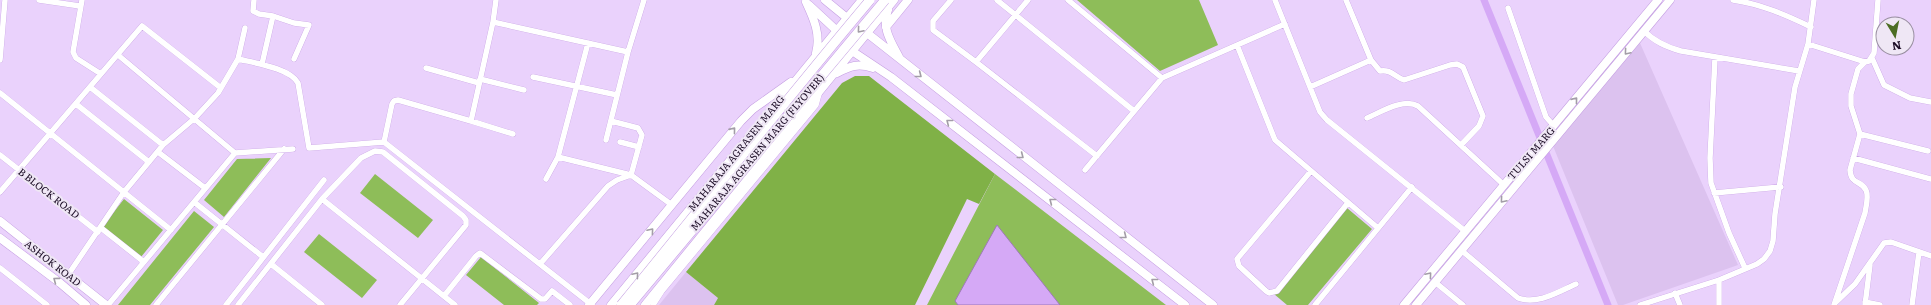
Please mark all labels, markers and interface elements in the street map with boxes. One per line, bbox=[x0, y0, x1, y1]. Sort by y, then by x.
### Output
north arrow bbox=[1875, 16, 1915, 56]
one-way arrow bbox=[857, 25, 864, 33]
text: N bbox=[1891, 38, 1903, 56]
one-way arrow bbox=[1625, 47, 1632, 54]
street label: MAHARAJA AGRASEN MARG (FLYOVER) bbox=[688, 71, 826, 233]
one-way arrow bbox=[915, 71, 922, 78]
street label: MAHARAJA AGRASEN MARG bbox=[685, 93, 787, 213]
one-way arrow bbox=[1571, 98, 1578, 105]
one-way arrow bbox=[946, 119, 953, 126]
street label: TULSI MARG bbox=[1503, 123, 1558, 182]
one-way arrow bbox=[729, 128, 736, 135]
one-way arrow bbox=[1017, 151, 1024, 158]
street label: B BLOCK ROAD bbox=[15, 164, 84, 222]
one-way arrow bbox=[1501, 195, 1508, 203]
one-way arrow bbox=[1049, 199, 1056, 206]
one-way arrow bbox=[646, 228, 653, 235]
one-way arrow bbox=[1119, 231, 1126, 238]
street label: ASHOK ROAD bbox=[22, 236, 85, 290]
one-way arrow bbox=[631, 272, 638, 280]
one-way arrow bbox=[1424, 272, 1431, 280]
one-way arrow bbox=[54, 278, 61, 285]
one-way arrow bbox=[1152, 279, 1159, 286]

